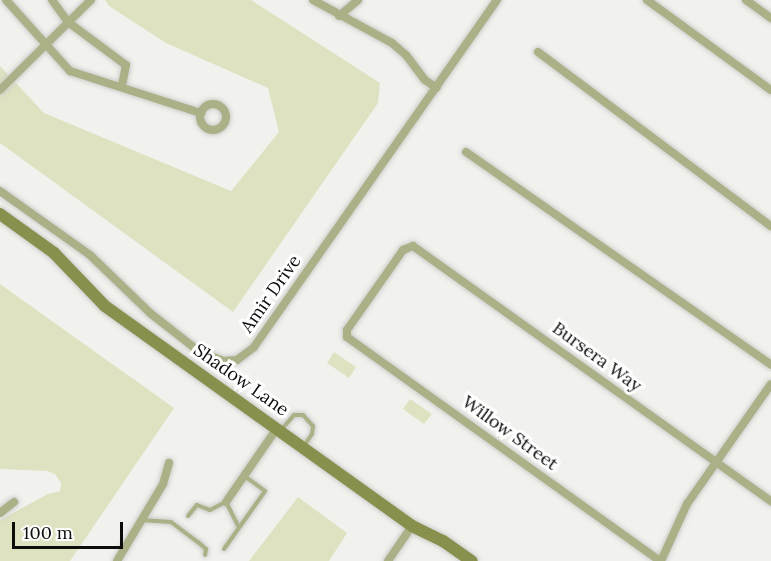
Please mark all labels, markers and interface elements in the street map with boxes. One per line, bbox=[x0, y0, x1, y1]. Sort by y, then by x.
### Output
street label: Amir Drive bbox=[236, 251, 306, 337]
street label: Bursera Way bbox=[548, 317, 646, 397]
street label: Shadow Lane bbox=[189, 339, 293, 421]
street label: Willow Street bbox=[458, 391, 562, 475]
scale bar bbox=[15, 510, 126, 548]
text: 100 m bbox=[23, 521, 73, 544]

